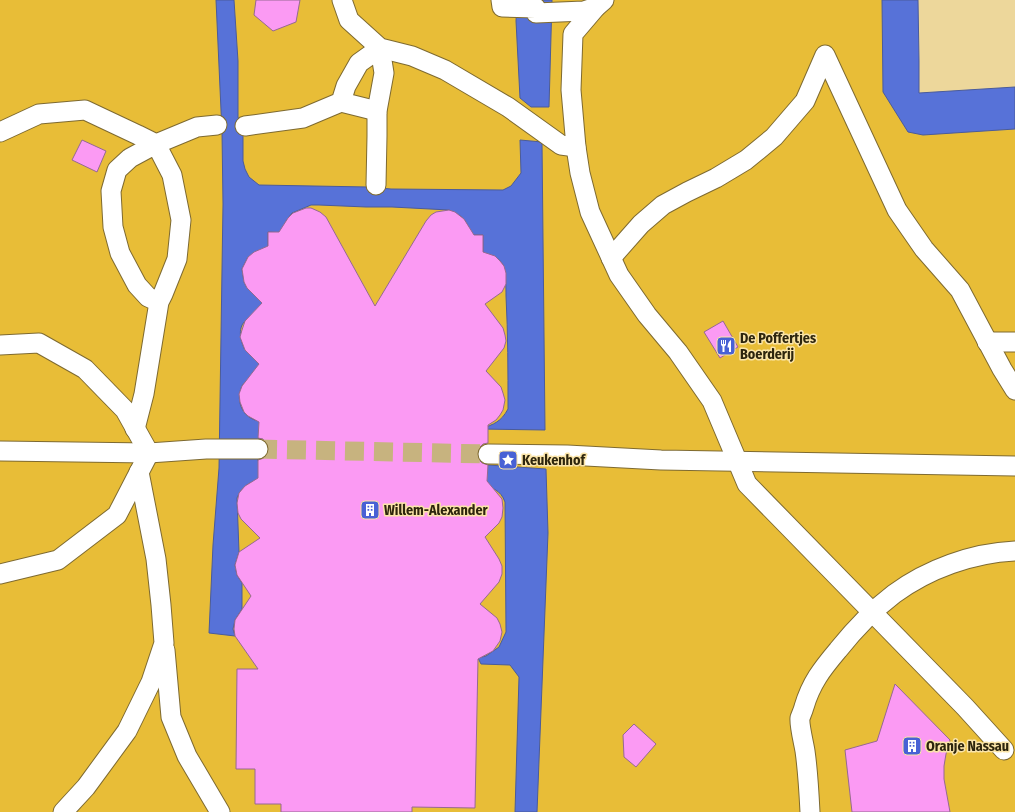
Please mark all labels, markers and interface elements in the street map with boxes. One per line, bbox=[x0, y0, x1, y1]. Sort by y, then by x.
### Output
place label: De Poffertjes Boerderij bbox=[740, 330, 816, 363]
restaurant icon: De Poffertjes Boerderij bbox=[715, 335, 737, 357]
place icon: Keukenhof bbox=[497, 449, 519, 471]
place label: Keukenhof bbox=[522, 452, 586, 469]
building icon: Willem-Alexander bbox=[359, 499, 381, 521]
place label: Willem-Alexander bbox=[384, 502, 489, 519]
building icon: Oranje Nassau bbox=[901, 735, 923, 757]
place label: Oranje Nassau bbox=[926, 738, 1009, 755]

